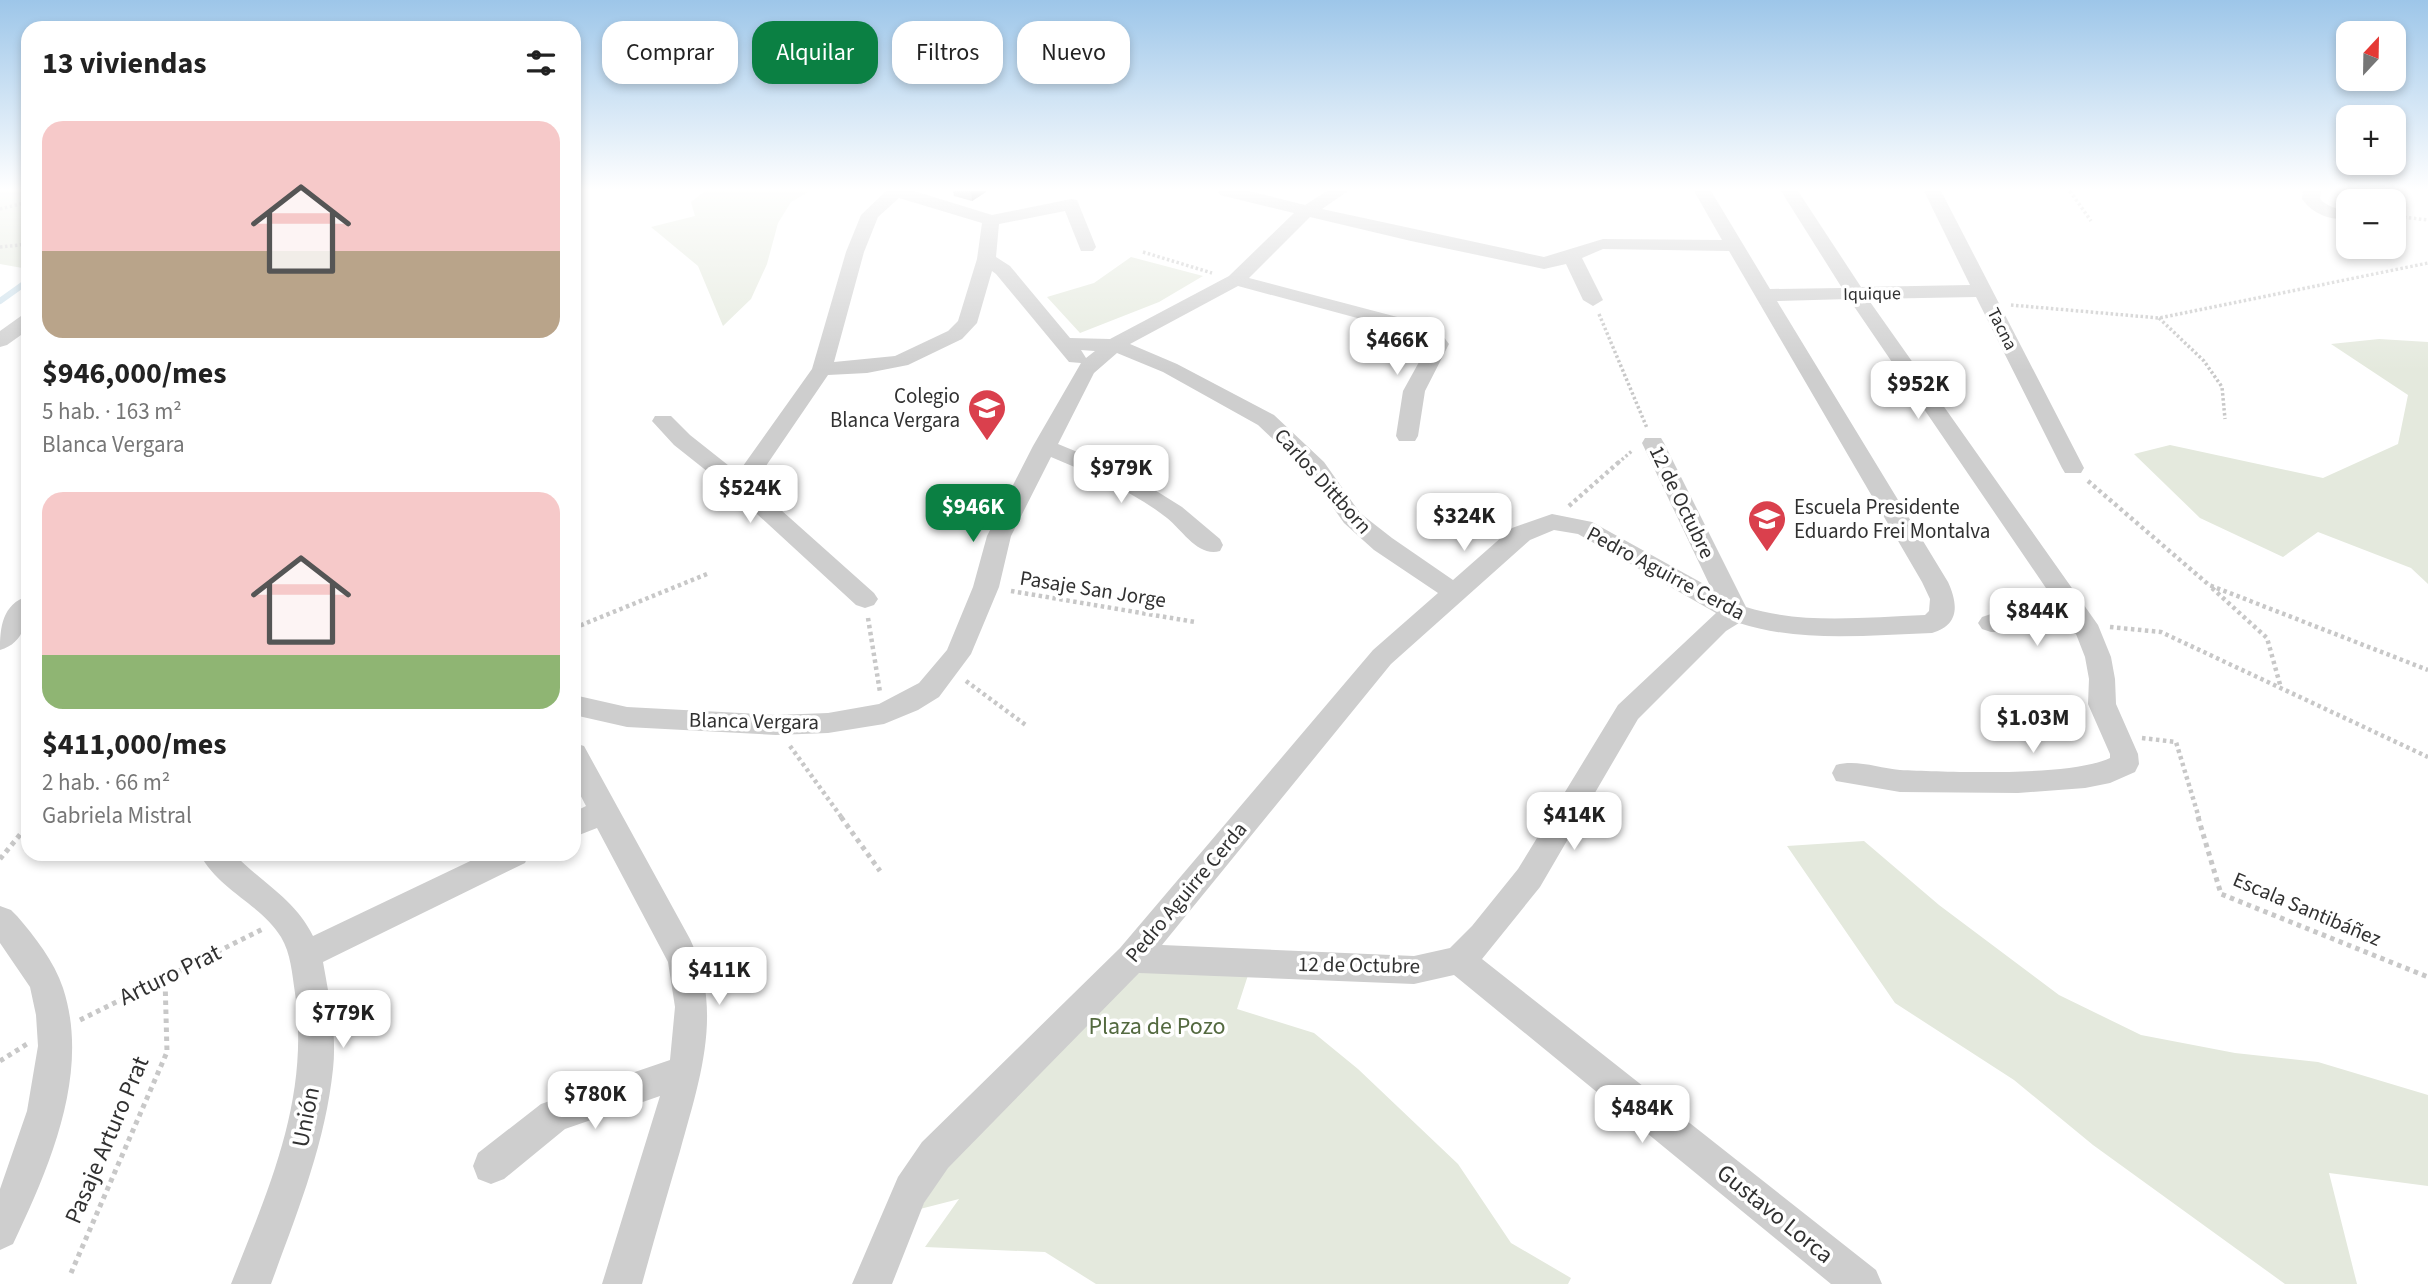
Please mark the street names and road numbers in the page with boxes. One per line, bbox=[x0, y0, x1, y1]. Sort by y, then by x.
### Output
street label: Iquique bbox=[1843, 281, 1901, 307]
street label: Tacna bbox=[1981, 303, 2023, 355]
street label: Carlos Dittborn bbox=[1267, 421, 1379, 541]
street label: 12 de Octubre bbox=[1642, 440, 1722, 564]
street label: Pedro Aguirre Cerda bbox=[1582, 519, 1750, 627]
street label: Pasaje San Jorge bbox=[1018, 563, 1168, 615]
street label: Blanca Vergara bbox=[689, 705, 819, 737]
street label: Pedro Aguirre Cerda bbox=[1118, 815, 1254, 969]
street label: Escala Santibáñez bbox=[2228, 864, 2386, 954]
street label: Arturo Prat bbox=[113, 935, 227, 1015]
street label: 12 de Octubre bbox=[1298, 949, 1420, 981]
street label: Pasaje Arturo Prat bbox=[56, 1051, 158, 1229]
street label: Unión bbox=[283, 1084, 329, 1150]
street label: Gustavo Lorca bbox=[1709, 1156, 1841, 1272]

